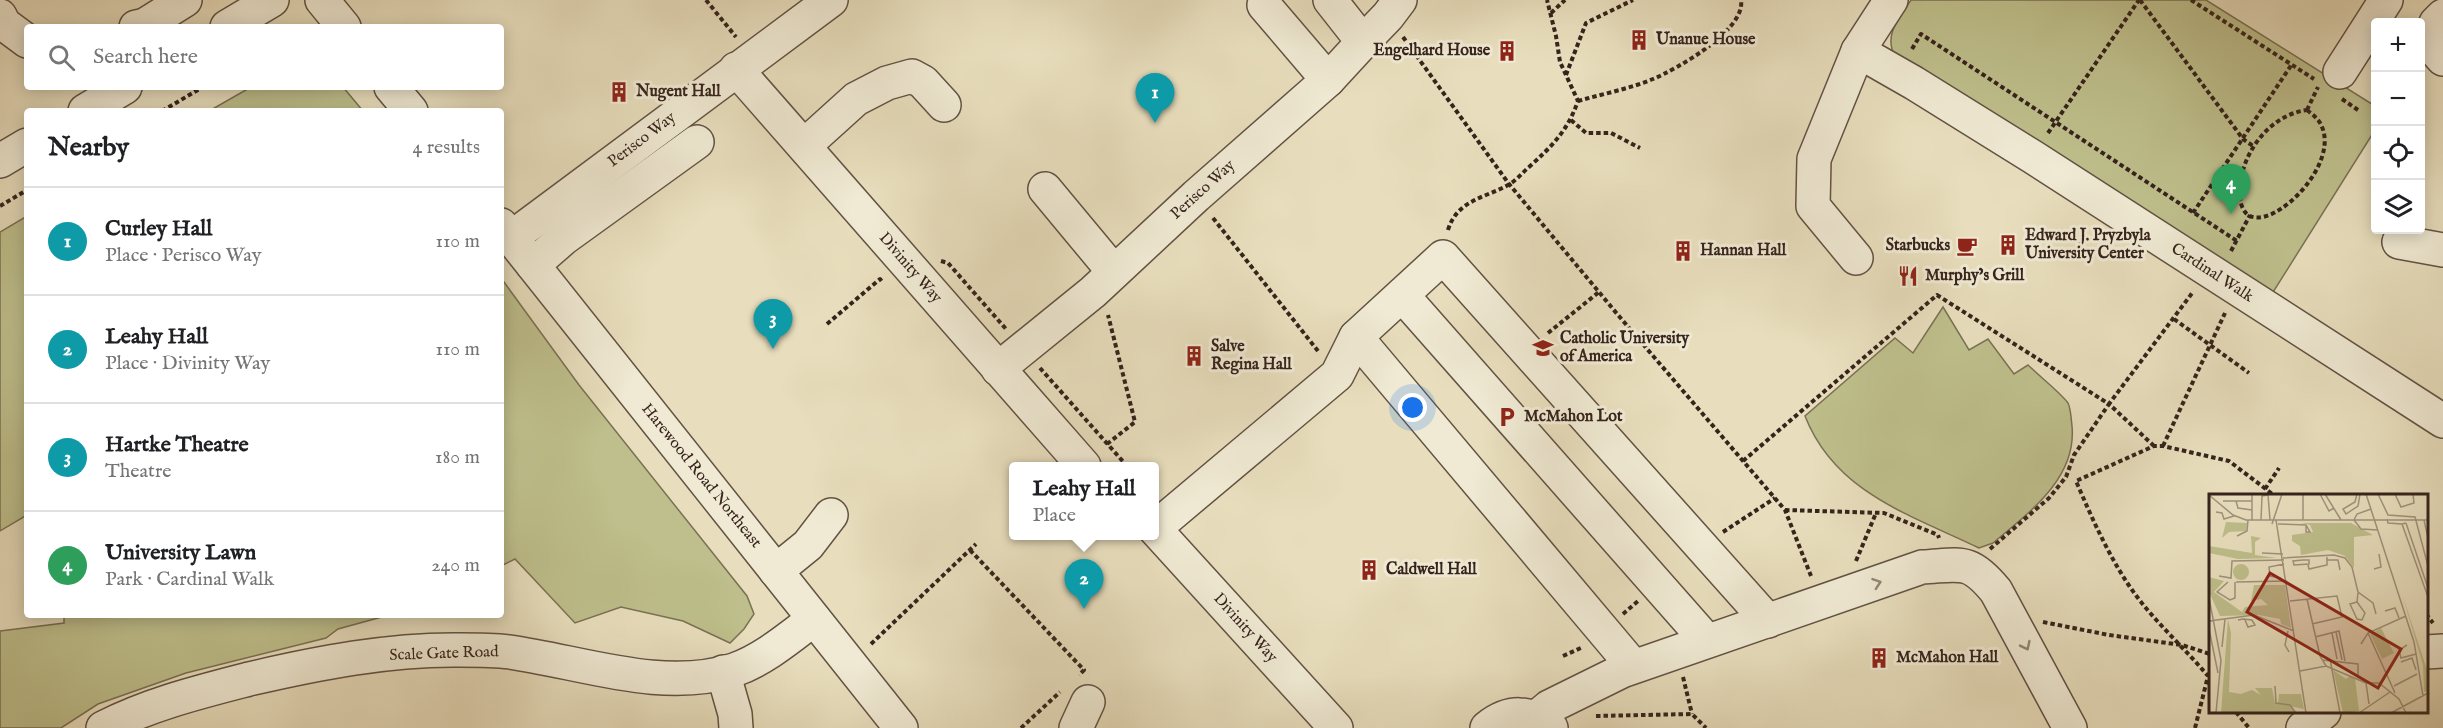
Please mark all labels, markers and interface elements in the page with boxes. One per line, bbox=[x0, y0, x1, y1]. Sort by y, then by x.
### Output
map controls bbox=[2371, 18, 2425, 234]
button: + bbox=[2371, 18, 2425, 72]
search box bbox=[24, 24, 504, 90]
building icon: Unanue House bbox=[1627, 28, 1651, 52]
place label: Unanue House bbox=[1655, 30, 1756, 50]
building icon: Engelhard House bbox=[1495, 39, 1519, 63]
icon: search bbox=[45, 41, 78, 74]
place label: Engelhard House bbox=[1373, 41, 1491, 61]
text: Search here bbox=[93, 43, 198, 71]
button: − bbox=[2371, 72, 2425, 126]
pin: 1 bbox=[1136, 74, 1174, 123]
building icon: Nugent Hall bbox=[607, 80, 631, 104]
place label: Nugent Hall bbox=[635, 82, 721, 102]
street label: Perisco Way bbox=[604, 108, 680, 172]
button: locate bbox=[2371, 126, 2425, 180]
text: Nearby bbox=[48, 131, 129, 164]
text: 4 results bbox=[413, 135, 480, 160]
street label: Perisco Way bbox=[1167, 156, 1240, 224]
pin: 4 bbox=[2212, 164, 2250, 214]
button: layers bbox=[2371, 180, 2425, 234]
text: Curley Hall bbox=[105, 215, 212, 243]
place label: Edward J. Pryzbyla University Center bbox=[2024, 226, 2152, 264]
text: 1 bbox=[64, 229, 71, 254]
text: 110 m bbox=[436, 229, 480, 254]
street label: Divinity Way bbox=[874, 229, 946, 307]
building icon: Edward J. Pryzbyla University Center bbox=[1996, 233, 2020, 257]
cafe icon: Starbucks bbox=[1955, 234, 1979, 258]
place label: Starbucks bbox=[1886, 236, 1950, 256]
building icon: Hannan Hall bbox=[1671, 239, 1695, 263]
street label: Cardinal Walk bbox=[2167, 239, 2257, 307]
place label: Hannan Hall bbox=[1700, 241, 1787, 261]
text: Place · Perisco Way bbox=[105, 243, 262, 268]
restaurant icon: Murphy’s Grill bbox=[1896, 264, 1920, 288]
place label: Murphy’s Grill bbox=[1925, 266, 2025, 286]
pin: 3 bbox=[754, 300, 792, 349]
text: Leahy Hall bbox=[105, 323, 208, 351]
place label: Catholic University of America bbox=[1560, 329, 1690, 367]
school or university icon: Catholic University of America bbox=[1531, 336, 1555, 360]
text: 2 bbox=[63, 337, 72, 362]
text: 110 m bbox=[436, 337, 480, 362]
place label: Salve Regina Hall bbox=[1211, 337, 1292, 375]
building icon: Salve Regina Hall bbox=[1182, 344, 1206, 368]
text: Place · Divinity Way bbox=[105, 351, 270, 376]
your location bbox=[1398, 393, 1427, 422]
street label: Harewood Road Northeast bbox=[636, 400, 766, 553]
parking icon: McMahon Lot bbox=[1495, 405, 1519, 429]
place label: McMahon Lot bbox=[1524, 407, 1623, 427]
text: Hartke Theatre bbox=[105, 431, 249, 459]
text: 3 bbox=[64, 445, 71, 470]
text: 180 m bbox=[435, 445, 480, 470]
text: Theatre bbox=[105, 459, 171, 484]
popup bbox=[1009, 462, 1159, 540]
text: Leahy Hall bbox=[1033, 475, 1135, 503]
inset map bbox=[2209, 494, 2428, 713]
text: Place bbox=[1033, 503, 1076, 528]
text: University Lawn bbox=[105, 539, 256, 567]
text: 4 bbox=[63, 553, 72, 578]
text: 240 m bbox=[431, 553, 480, 578]
building icon: Caldwell Hall bbox=[1357, 558, 1381, 582]
pin: 2 bbox=[1064, 560, 1104, 609]
place label: Caldwell Hall bbox=[1386, 560, 1477, 580]
text: Park · Cardinal Walk bbox=[105, 567, 274, 592]
one-way arrow bbox=[1871, 577, 1882, 590]
street label: Divinity Way bbox=[1208, 589, 1282, 667]
one-way arrow bbox=[2018, 640, 2030, 651]
street label: Scale Gate Road bbox=[389, 642, 499, 666]
building icon: McMahon Hall bbox=[1867, 646, 1891, 670]
place label: McMahon Hall bbox=[1896, 648, 1999, 668]

